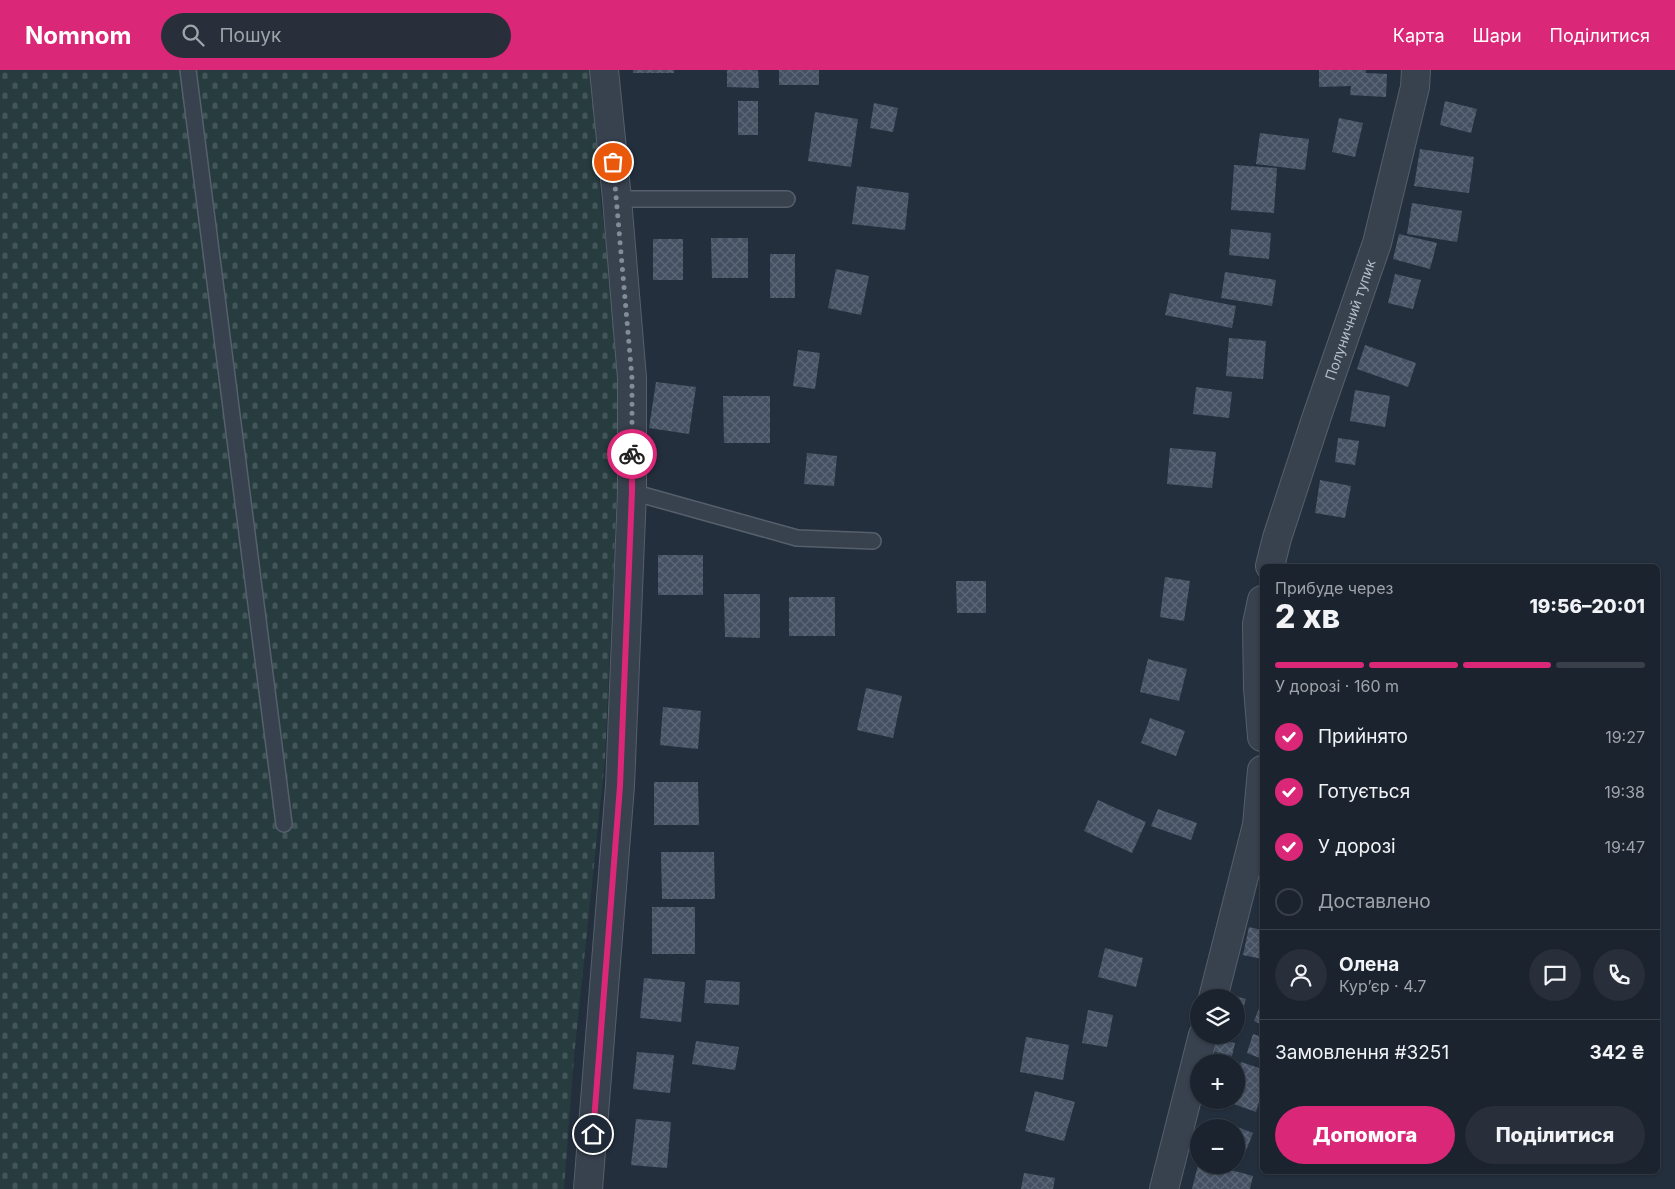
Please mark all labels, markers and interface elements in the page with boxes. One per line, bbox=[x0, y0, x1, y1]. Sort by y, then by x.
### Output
search box bbox=[161, 13, 511, 58]
text: Nomnom bbox=[25, 21, 131, 50]
icon: search bbox=[179, 21, 207, 49]
text: Пошук bbox=[219, 24, 281, 47]
text: Карта bbox=[1393, 25, 1445, 46]
text: Шари bbox=[1473, 25, 1522, 46]
text: Поділитися bbox=[1550, 25, 1650, 46]
pin bbox=[592, 141, 634, 183]
icon: bag bbox=[599, 148, 627, 176]
street label: Полуничний тупик bbox=[1321, 257, 1379, 382]
courier bbox=[607, 429, 657, 479]
icon: bike bbox=[618, 440, 646, 468]
text: Прибуде через bbox=[1275, 578, 1393, 598]
text: 19:56–20:01 bbox=[1529, 595, 1645, 618]
text: 2 хв bbox=[1275, 597, 1340, 636]
text: У дорозі · 160 m bbox=[1275, 676, 1399, 696]
icon: check bbox=[1275, 723, 1303, 751]
text: Прийнято bbox=[1318, 725, 1408, 748]
text: 19:27 bbox=[1605, 727, 1645, 747]
icon: check bbox=[1275, 778, 1303, 806]
text: Готується bbox=[1318, 780, 1410, 803]
text: 19:38 bbox=[1604, 782, 1645, 802]
icon: check bbox=[1275, 833, 1303, 861]
text: У дорозі bbox=[1318, 835, 1396, 858]
text: 19:47 bbox=[1605, 837, 1645, 857]
text: Доставлено bbox=[1318, 890, 1431, 913]
button: person bbox=[1275, 949, 1327, 1001]
button: chat bbox=[1529, 949, 1581, 1001]
button: phone bbox=[1593, 949, 1645, 1001]
text: Олена bbox=[1339, 953, 1399, 976]
text: Кур’єр · 4.7 bbox=[1339, 976, 1426, 996]
map controls bbox=[1190, 989, 1245, 1174]
button: layers bbox=[1190, 989, 1245, 1044]
text: Замовлення #3251 bbox=[1275, 1041, 1449, 1064]
text: 342 ₴ bbox=[1589, 1041, 1645, 1064]
button: + bbox=[1190, 1054, 1245, 1109]
button: Допомога bbox=[1275, 1106, 1455, 1164]
button: Поділитися bbox=[1465, 1106, 1645, 1164]
pin bbox=[572, 1113, 614, 1155]
button: − bbox=[1190, 1119, 1245, 1174]
icon: home bbox=[579, 1120, 607, 1148]

